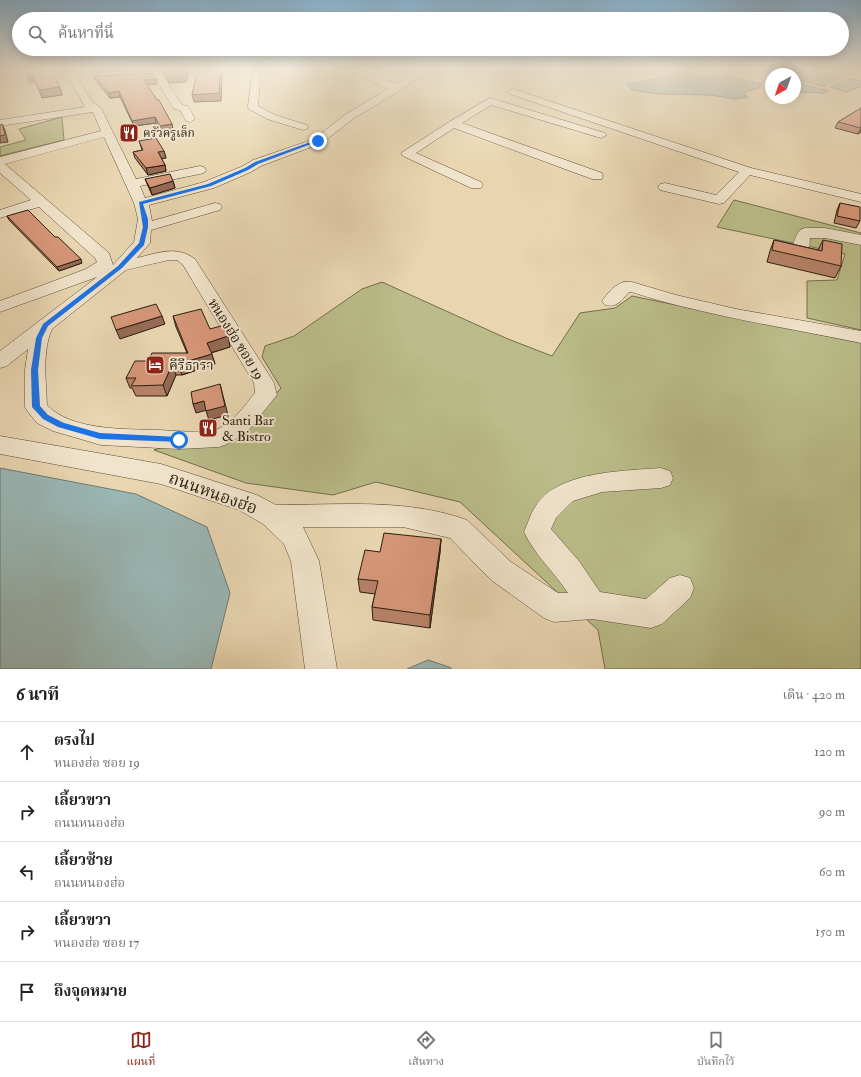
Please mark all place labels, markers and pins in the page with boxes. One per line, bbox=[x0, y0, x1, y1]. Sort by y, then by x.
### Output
restaurant icon: ครัวครูเล็ก bbox=[118, 122, 140, 144]
place label: ครัวครูเล็ก bbox=[143, 125, 195, 141]
hotel icon: คีรีธารา bbox=[144, 354, 166, 376]
place label: คีรีธารา bbox=[169, 357, 214, 374]
place label: Santi Bar & Bistro bbox=[222, 412, 275, 445]
restaurant icon: Santi Bar & Bistro bbox=[197, 417, 219, 439]

